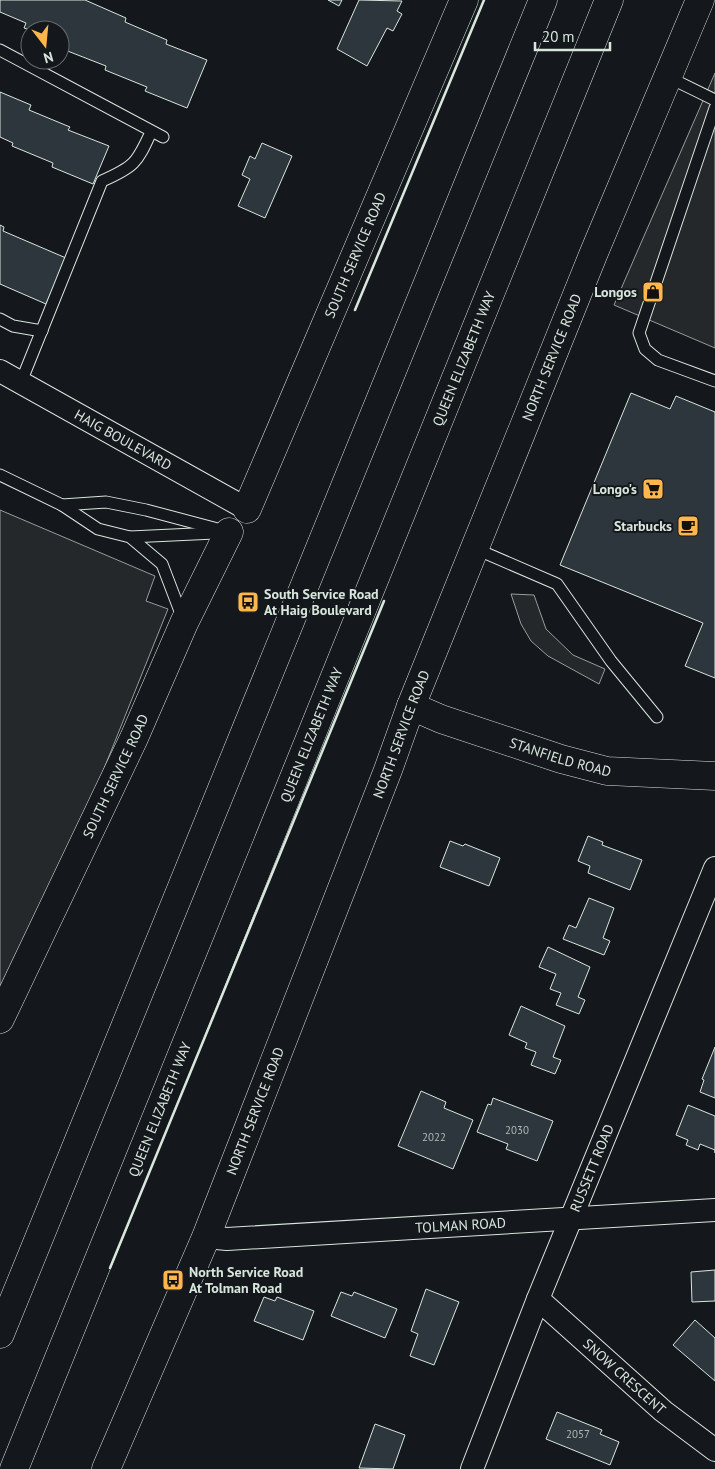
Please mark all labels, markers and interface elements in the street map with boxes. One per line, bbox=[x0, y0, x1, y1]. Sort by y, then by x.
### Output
north arrow bbox=[20, 20, 70, 70]
scale bar bbox=[535, 20, 610, 52]
text: 20 m bbox=[542, 27, 575, 46]
text: N bbox=[42, 48, 55, 67]
street label: SOUTH SERVICE ROAD bbox=[320, 189, 390, 321]
shop icon: Longos bbox=[641, 280, 665, 304]
place label: Longos bbox=[594, 283, 637, 301]
street label: QUEEN ELIZABETH WAY bbox=[428, 288, 499, 429]
street label: NORTH SERVICE ROAD bbox=[518, 291, 585, 423]
street label: HAIG BOULEVARD bbox=[71, 405, 175, 474]
supermarket icon: Longo's bbox=[641, 477, 665, 501]
place label: Longo's bbox=[593, 480, 637, 498]
cafe icon: Starbucks bbox=[676, 514, 700, 538]
place label: Starbucks bbox=[614, 517, 672, 535]
place label: South Service Road At Haig Boulevard bbox=[264, 585, 379, 619]
bus stop icon: South Service Road At Haig Boulevard bbox=[236, 590, 260, 614]
street label: QUEEN ELIZABETH WAY bbox=[276, 665, 347, 805]
street label: NORTH SERVICE ROAD bbox=[369, 667, 434, 801]
street label: SOUTH SERVICE ROAD bbox=[79, 711, 152, 841]
street label: STANFIELD ROAD bbox=[507, 733, 613, 781]
street label: QUEEN ELIZABETH WAY bbox=[124, 1039, 195, 1179]
street label: NORTH SERVICE ROAD bbox=[222, 1044, 288, 1177]
street label: RUSSETT ROAD bbox=[566, 1121, 618, 1215]
house number: 2030 bbox=[505, 1123, 529, 1137]
house number: 2022 bbox=[422, 1130, 446, 1144]
street label: TOLMAN ROAD bbox=[415, 1213, 506, 1237]
place label: North Service Road At Tolman Road bbox=[189, 1263, 303, 1297]
bus stop icon: North Service Road At Tolman Road bbox=[161, 1268, 185, 1292]
street label: SNOW CRESCENT bbox=[579, 1335, 670, 1418]
house number: 2057 bbox=[566, 1427, 590, 1441]

